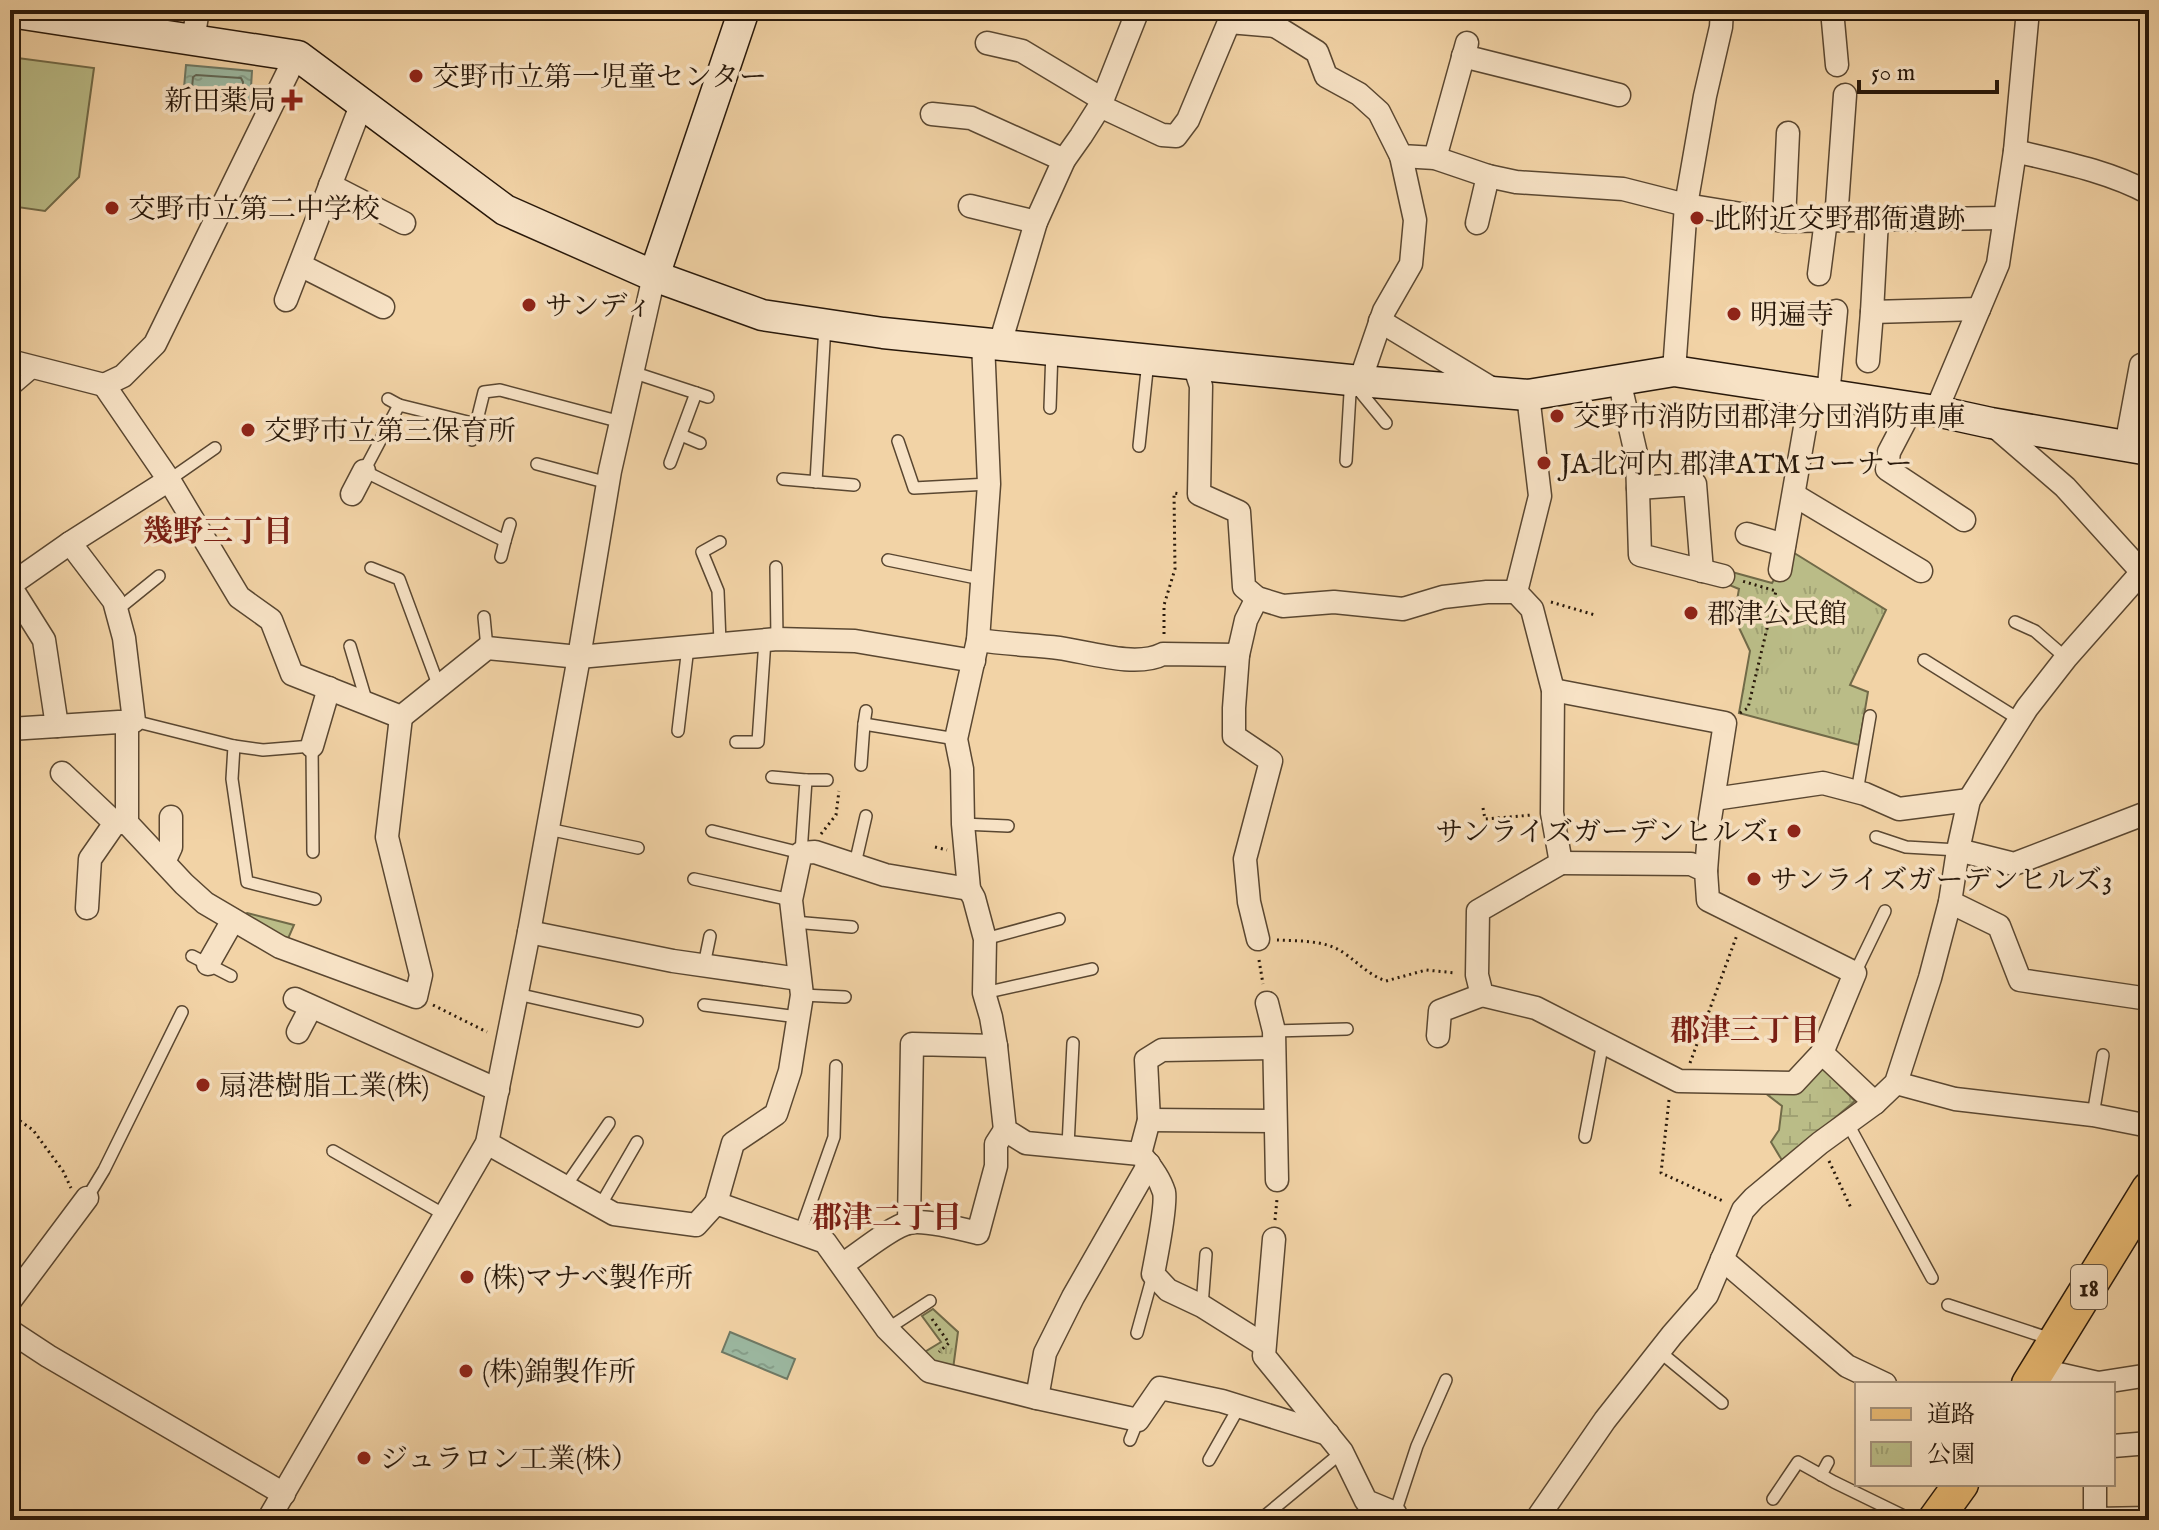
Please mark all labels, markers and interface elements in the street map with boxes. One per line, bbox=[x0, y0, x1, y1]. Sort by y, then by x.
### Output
scale bar bbox=[1859, 44, 1997, 94]
text: 50 m bbox=[1871, 58, 1915, 89]
place label: 交野市立第一児童センター bbox=[432, 61, 767, 96]
marker: 交野市立第一児童センター bbox=[407, 67, 425, 85]
place label: 新田薬局 bbox=[164, 85, 276, 120]
marker: 新田薬局 bbox=[283, 91, 301, 109]
place label: 交野市立第二中学校 bbox=[128, 193, 380, 228]
marker: 交野市立第二中学校 bbox=[103, 199, 121, 217]
place label: 此附近交野郡衙遺跡 bbox=[1713, 203, 1965, 238]
marker: 此附近交野郡衙遺跡 bbox=[1688, 209, 1706, 227]
place label: サンディ bbox=[545, 290, 653, 325]
marker: サンディ bbox=[520, 296, 538, 314]
place label: 明遍寺 bbox=[1750, 299, 1834, 334]
marker: 明遍寺 bbox=[1725, 305, 1743, 323]
place label: 交野市消防団郡津分団消防車庫 bbox=[1573, 401, 1965, 436]
marker: 交野市消防団郡津分団消防車庫 bbox=[1548, 407, 1566, 425]
place label: 交野市立第三保育所 bbox=[264, 415, 516, 450]
marker: 交野市立第三保育所 bbox=[239, 421, 257, 439]
place label: JA北河内 郡津ATMコーナー bbox=[1557, 448, 1913, 483]
marker: JA北河内 郡津ATMコーナー bbox=[1535, 454, 1553, 472]
district label: 幾野三丁目 bbox=[143, 514, 293, 552]
place label: 郡津公民館 bbox=[1707, 598, 1847, 633]
marker: 郡津公民館 bbox=[1682, 604, 1700, 622]
place label: サンライズガーデンヒルズ1 bbox=[1435, 816, 1778, 851]
marker: サンライズガーデンヒルズ1 bbox=[1785, 822, 1803, 840]
place label: サンライズガーデンヒルズ3 bbox=[1770, 864, 2113, 899]
marker: サンライズガーデンヒルズ3 bbox=[1745, 870, 1763, 888]
district label: 郡津三丁目 bbox=[1670, 1013, 1820, 1051]
place label: 扇港樹脂工業(株) bbox=[219, 1070, 429, 1105]
marker: 扇港樹脂工業(株) bbox=[194, 1076, 212, 1094]
district label: 郡津二丁目 bbox=[812, 1200, 962, 1238]
place label: (株)マナべ製作所 bbox=[483, 1262, 693, 1297]
road number: 18 bbox=[2071, 1265, 2107, 1309]
marker: (株)マナべ製作所 bbox=[458, 1268, 476, 1286]
place label: (株)錦製作所 bbox=[482, 1356, 636, 1391]
marker: (株)錦製作所 bbox=[457, 1362, 475, 1380]
legend bbox=[1855, 1382, 2115, 1486]
text: 道路 bbox=[1927, 1400, 1975, 1431]
text: 公園 bbox=[1927, 1440, 1975, 1471]
place label: ジュラロン工業(株） bbox=[380, 1443, 639, 1478]
marker: ジュラロン工業(株） bbox=[355, 1449, 373, 1467]

